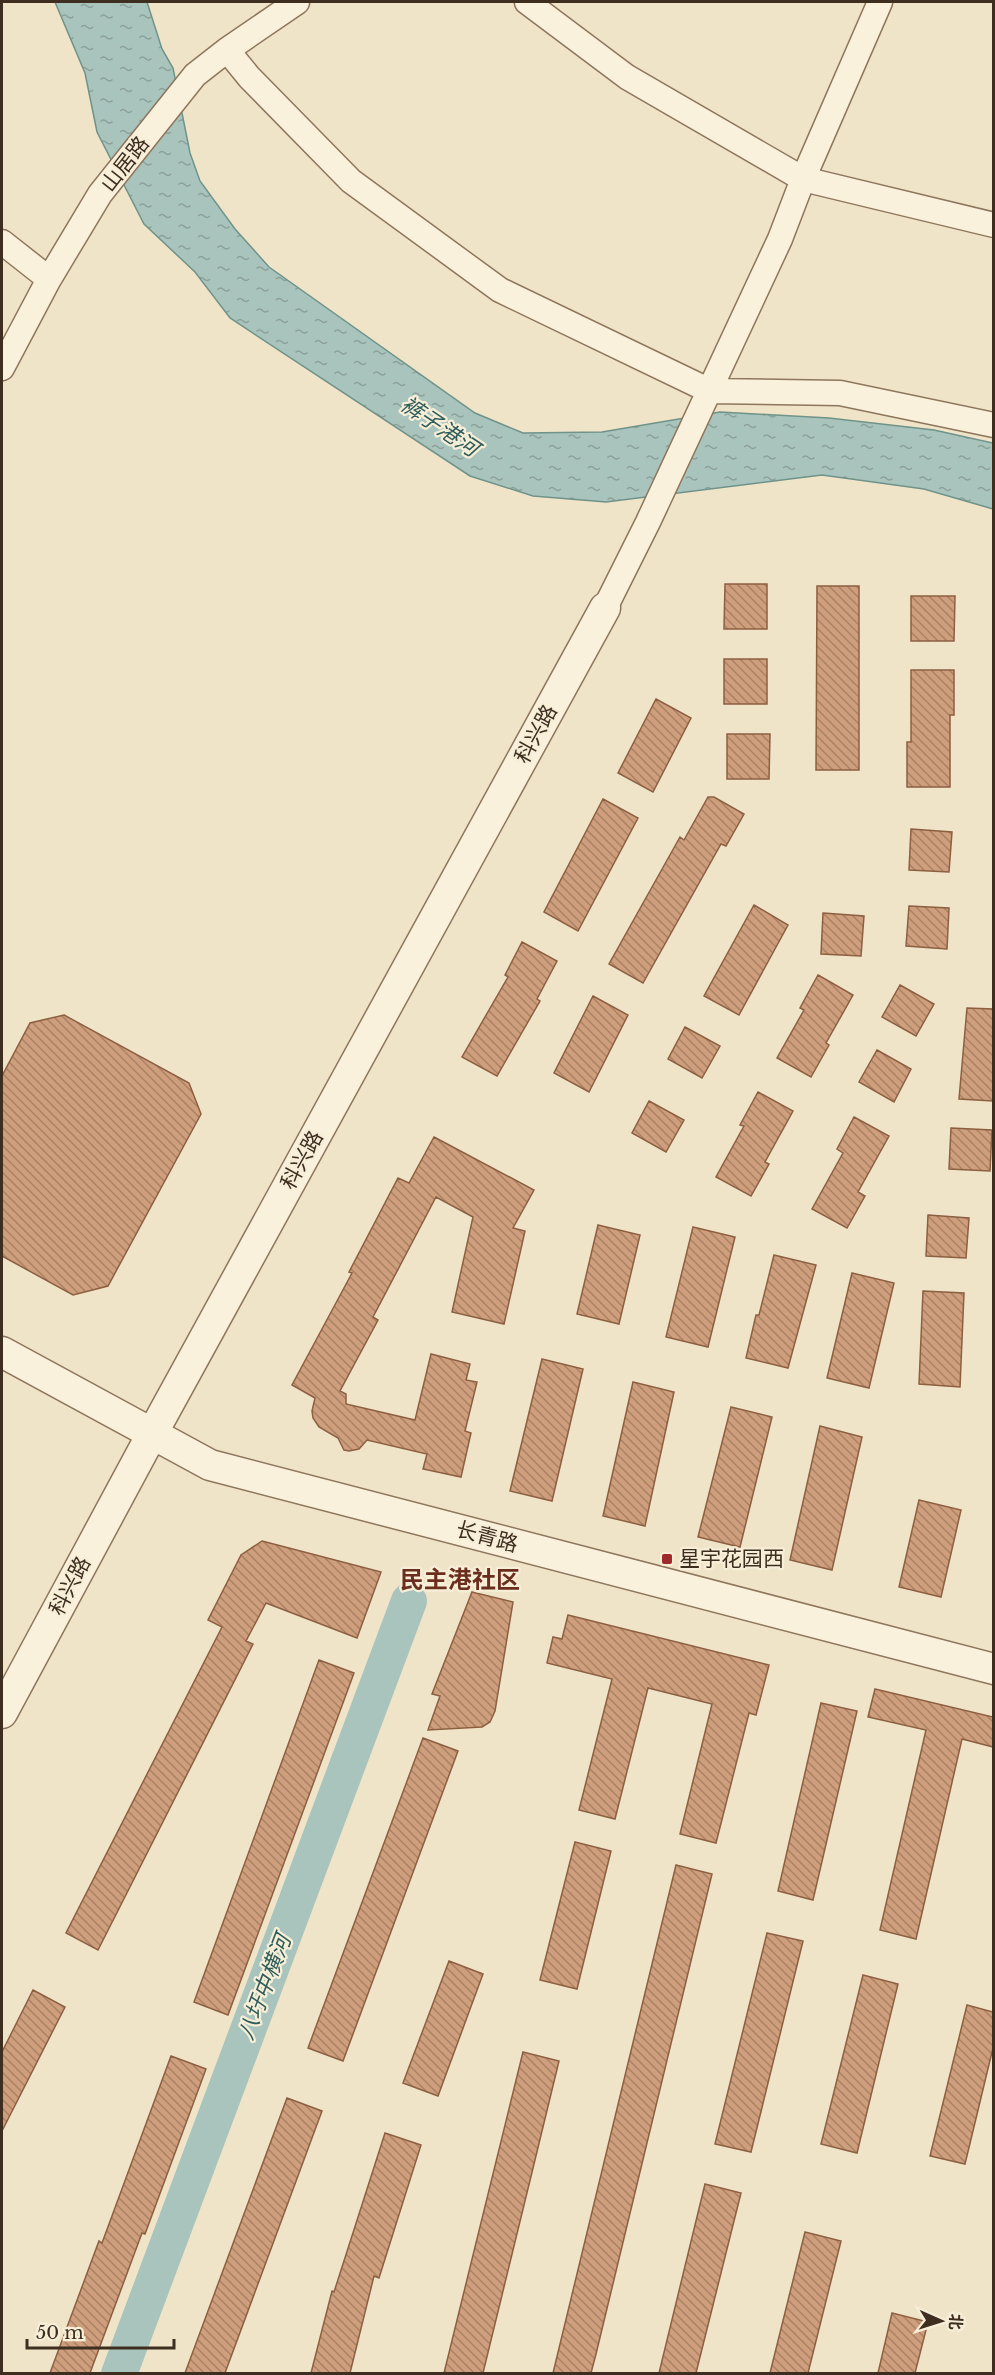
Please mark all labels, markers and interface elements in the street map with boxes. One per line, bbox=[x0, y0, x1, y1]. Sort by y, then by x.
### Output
street label: 山居路 bbox=[95, 131, 155, 197]
water label: 裤子港河 bbox=[396, 391, 487, 464]
street label: 科兴路 bbox=[509, 700, 563, 768]
street label: 科兴路 bbox=[275, 1126, 329, 1194]
street label: 长青路 bbox=[453, 1516, 521, 1558]
place label: 星宇花园西 bbox=[679, 1546, 784, 1572]
street label: 科兴路 bbox=[44, 1552, 96, 1620]
marker: 星宇花园西 bbox=[660, 1552, 674, 1566]
district label: 民主港社区 bbox=[400, 1565, 520, 1594]
water label: 八圩中横河 bbox=[232, 1927, 298, 2043]
north arrow bbox=[911, 2291, 971, 2351]
scale bar bbox=[27, 2312, 174, 2350]
text: 北 bbox=[946, 2313, 966, 2330]
text: 50 m bbox=[36, 2322, 84, 2344]

